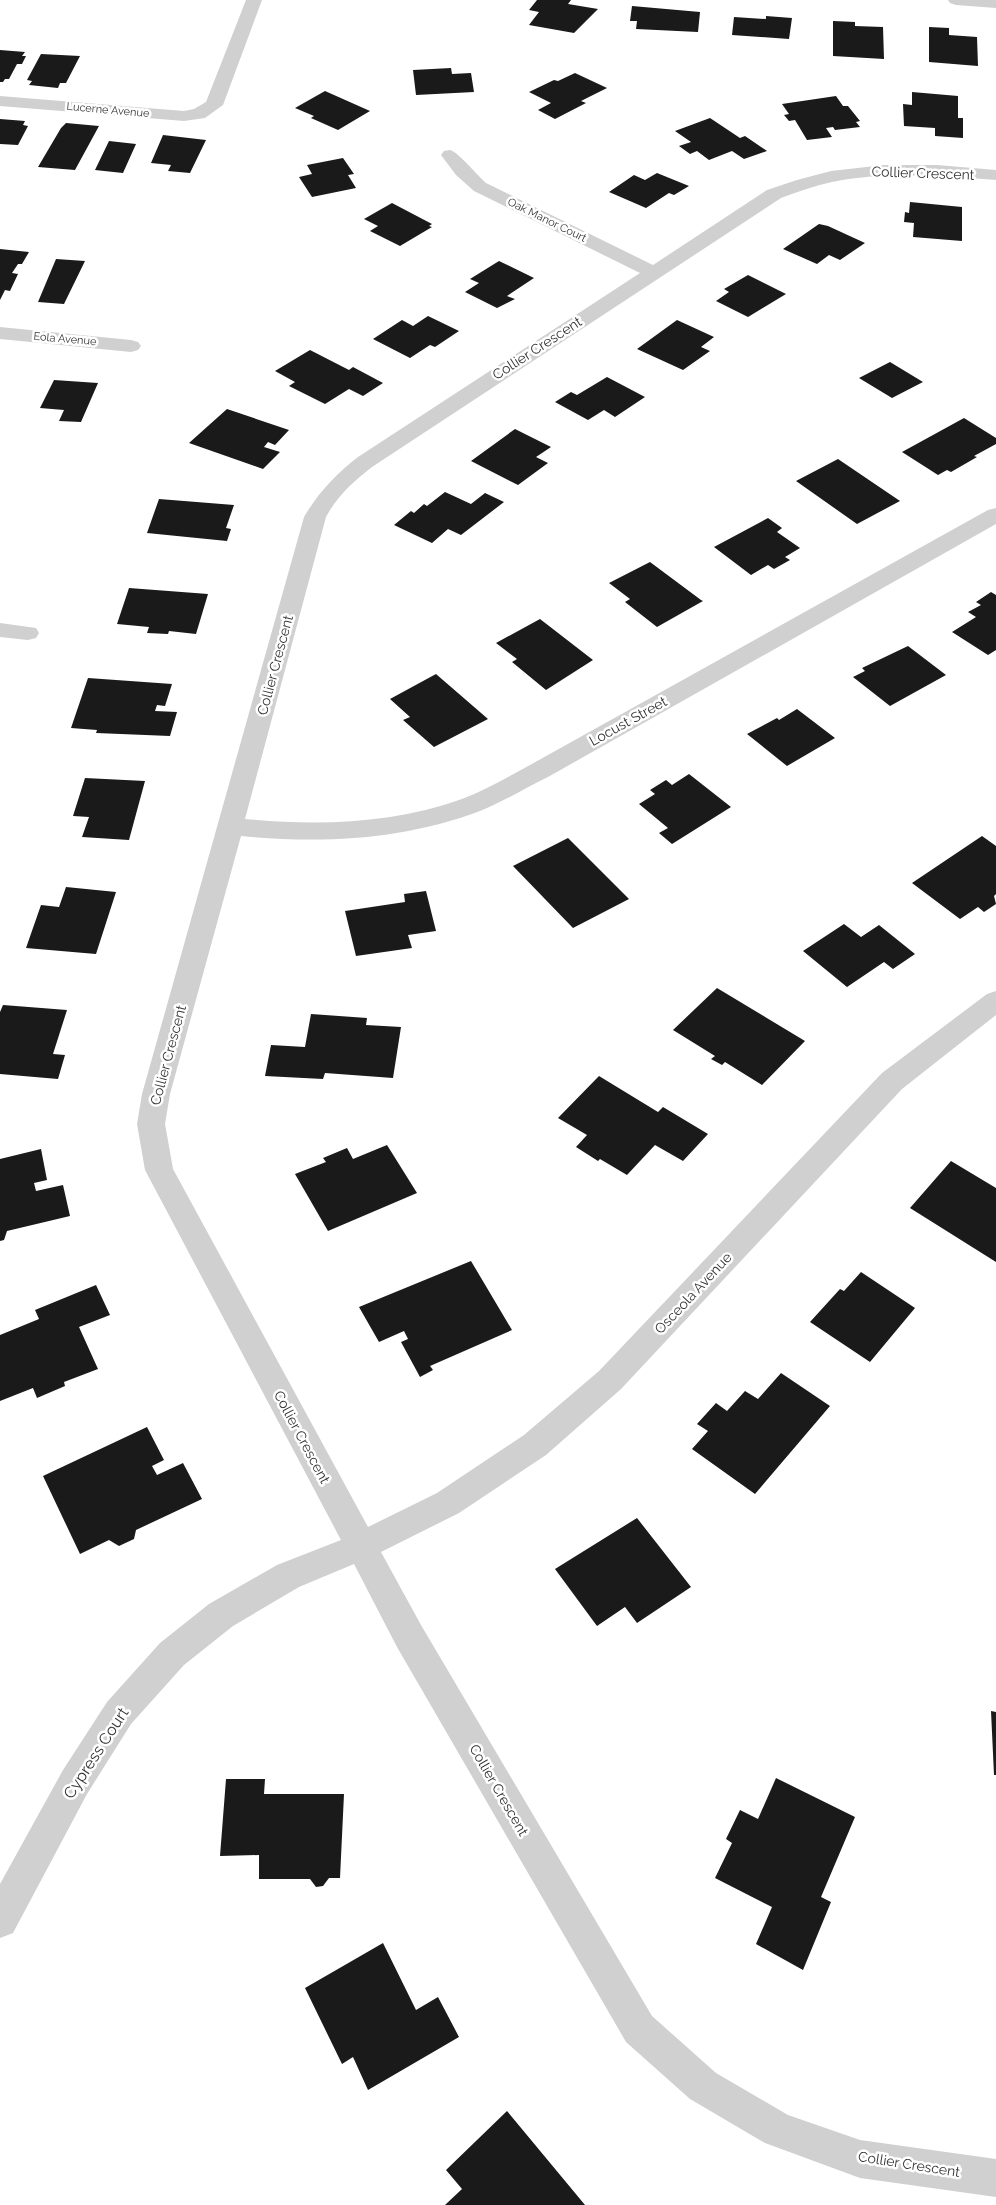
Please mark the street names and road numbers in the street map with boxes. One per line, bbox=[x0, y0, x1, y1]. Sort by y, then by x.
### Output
street label: Lucerne Avenue bbox=[66, 100, 151, 120]
street label: Collier Crescent bbox=[871, 163, 975, 183]
street label: Oak Manor Court bbox=[506, 195, 589, 245]
street label: Collier Crescent bbox=[490, 313, 585, 383]
street label: Eola Avenue bbox=[33, 330, 98, 348]
street label: Collier Crescent bbox=[254, 613, 296, 717]
street label: Locust Street bbox=[586, 693, 670, 749]
street label: Collier Crescent bbox=[147, 1003, 189, 1107]
street label: Osceola Avenue bbox=[651, 1249, 735, 1337]
street label: Collier Crescent bbox=[271, 1388, 333, 1486]
street label: Cypress Court bbox=[59, 1703, 133, 1802]
street label: Collier Crescent bbox=[466, 1741, 532, 1839]
street label: Collier Crescent bbox=[857, 2148, 961, 2180]

